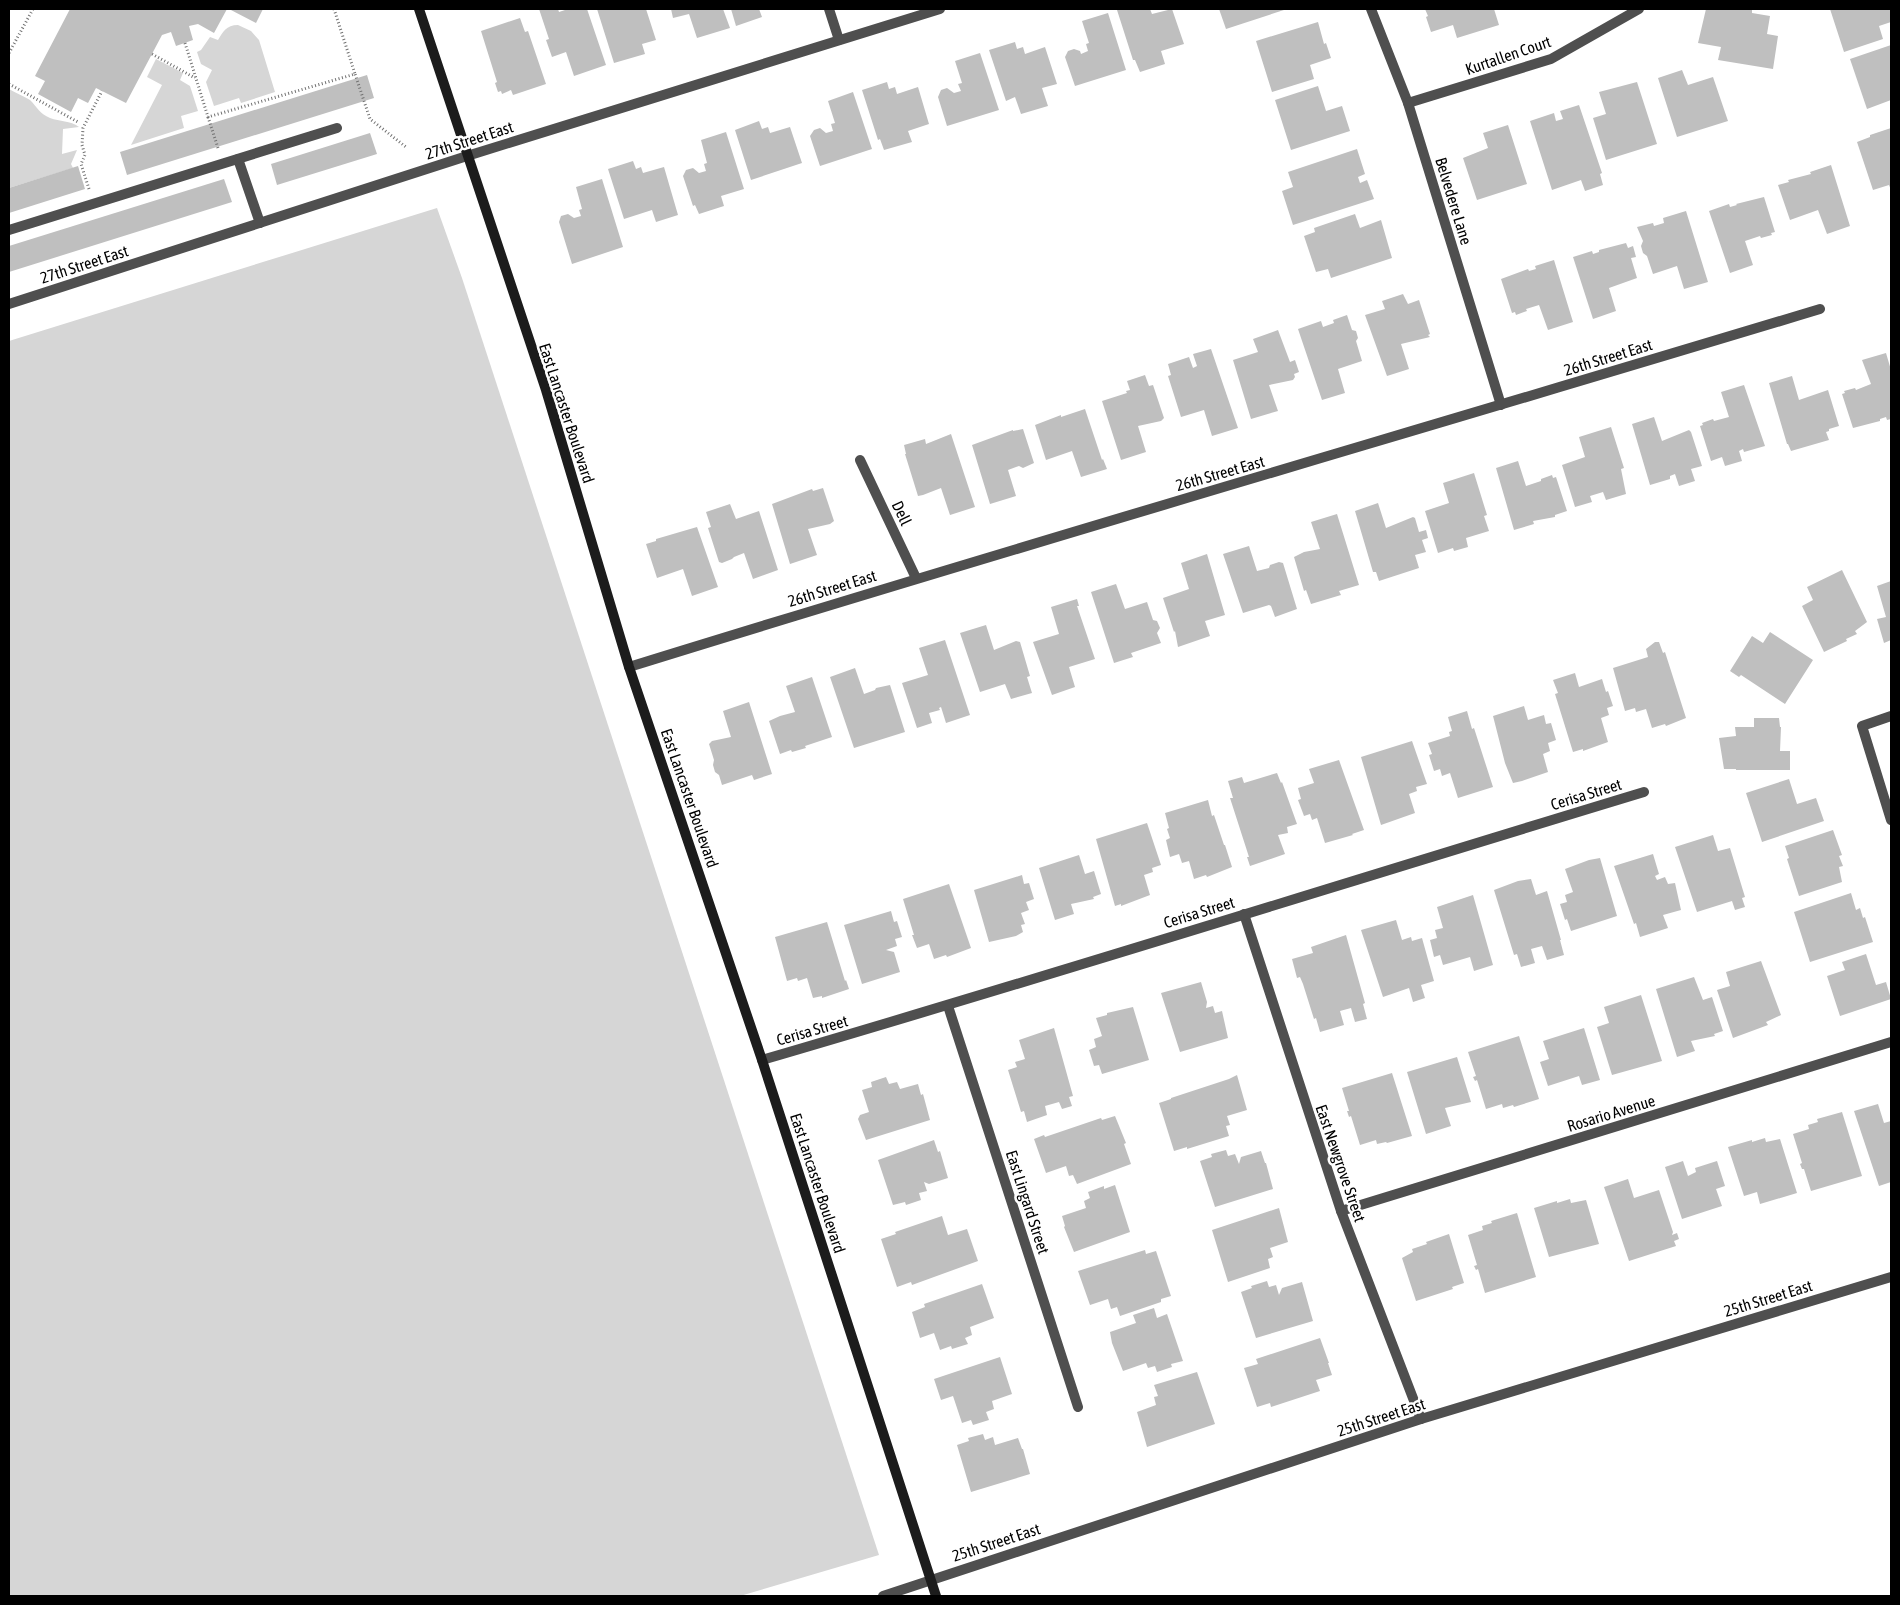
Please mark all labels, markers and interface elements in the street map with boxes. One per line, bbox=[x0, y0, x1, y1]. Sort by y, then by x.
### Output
street label: Kurtallen Court bbox=[1463, 32, 1553, 78]
street label: 27th Street East bbox=[423, 117, 516, 163]
street label: Belvedere Lane bbox=[1432, 155, 1476, 247]
street label: 27th Street East bbox=[38, 241, 131, 287]
street label: 26th Street East bbox=[1562, 335, 1655, 379]
street label: East Lancaster Boulevard bbox=[536, 341, 598, 485]
street label: 26th Street East bbox=[1174, 452, 1267, 494]
street label: Dell bbox=[889, 498, 916, 529]
street label: 26th Street East bbox=[786, 566, 879, 610]
street label: East Lancaster Boulevard bbox=[658, 726, 722, 870]
street label: Cerisa Street bbox=[1548, 775, 1624, 813]
street label: Cerisa Street bbox=[1161, 893, 1237, 931]
street label: Cerisa Street bbox=[774, 1011, 850, 1049]
street label: Rosario Avenue bbox=[1565, 1091, 1657, 1135]
street label: East Newgrove Street bbox=[1312, 1102, 1370, 1225]
street label: East Lancaster Boulevard bbox=[787, 1111, 849, 1255]
street label: East Lingard Street bbox=[1002, 1148, 1053, 1257]
street label: 25th Street East bbox=[1722, 1276, 1815, 1320]
street label: 25th Street East bbox=[1335, 1394, 1428, 1440]
street label: 25th Street East bbox=[950, 1519, 1043, 1565]

